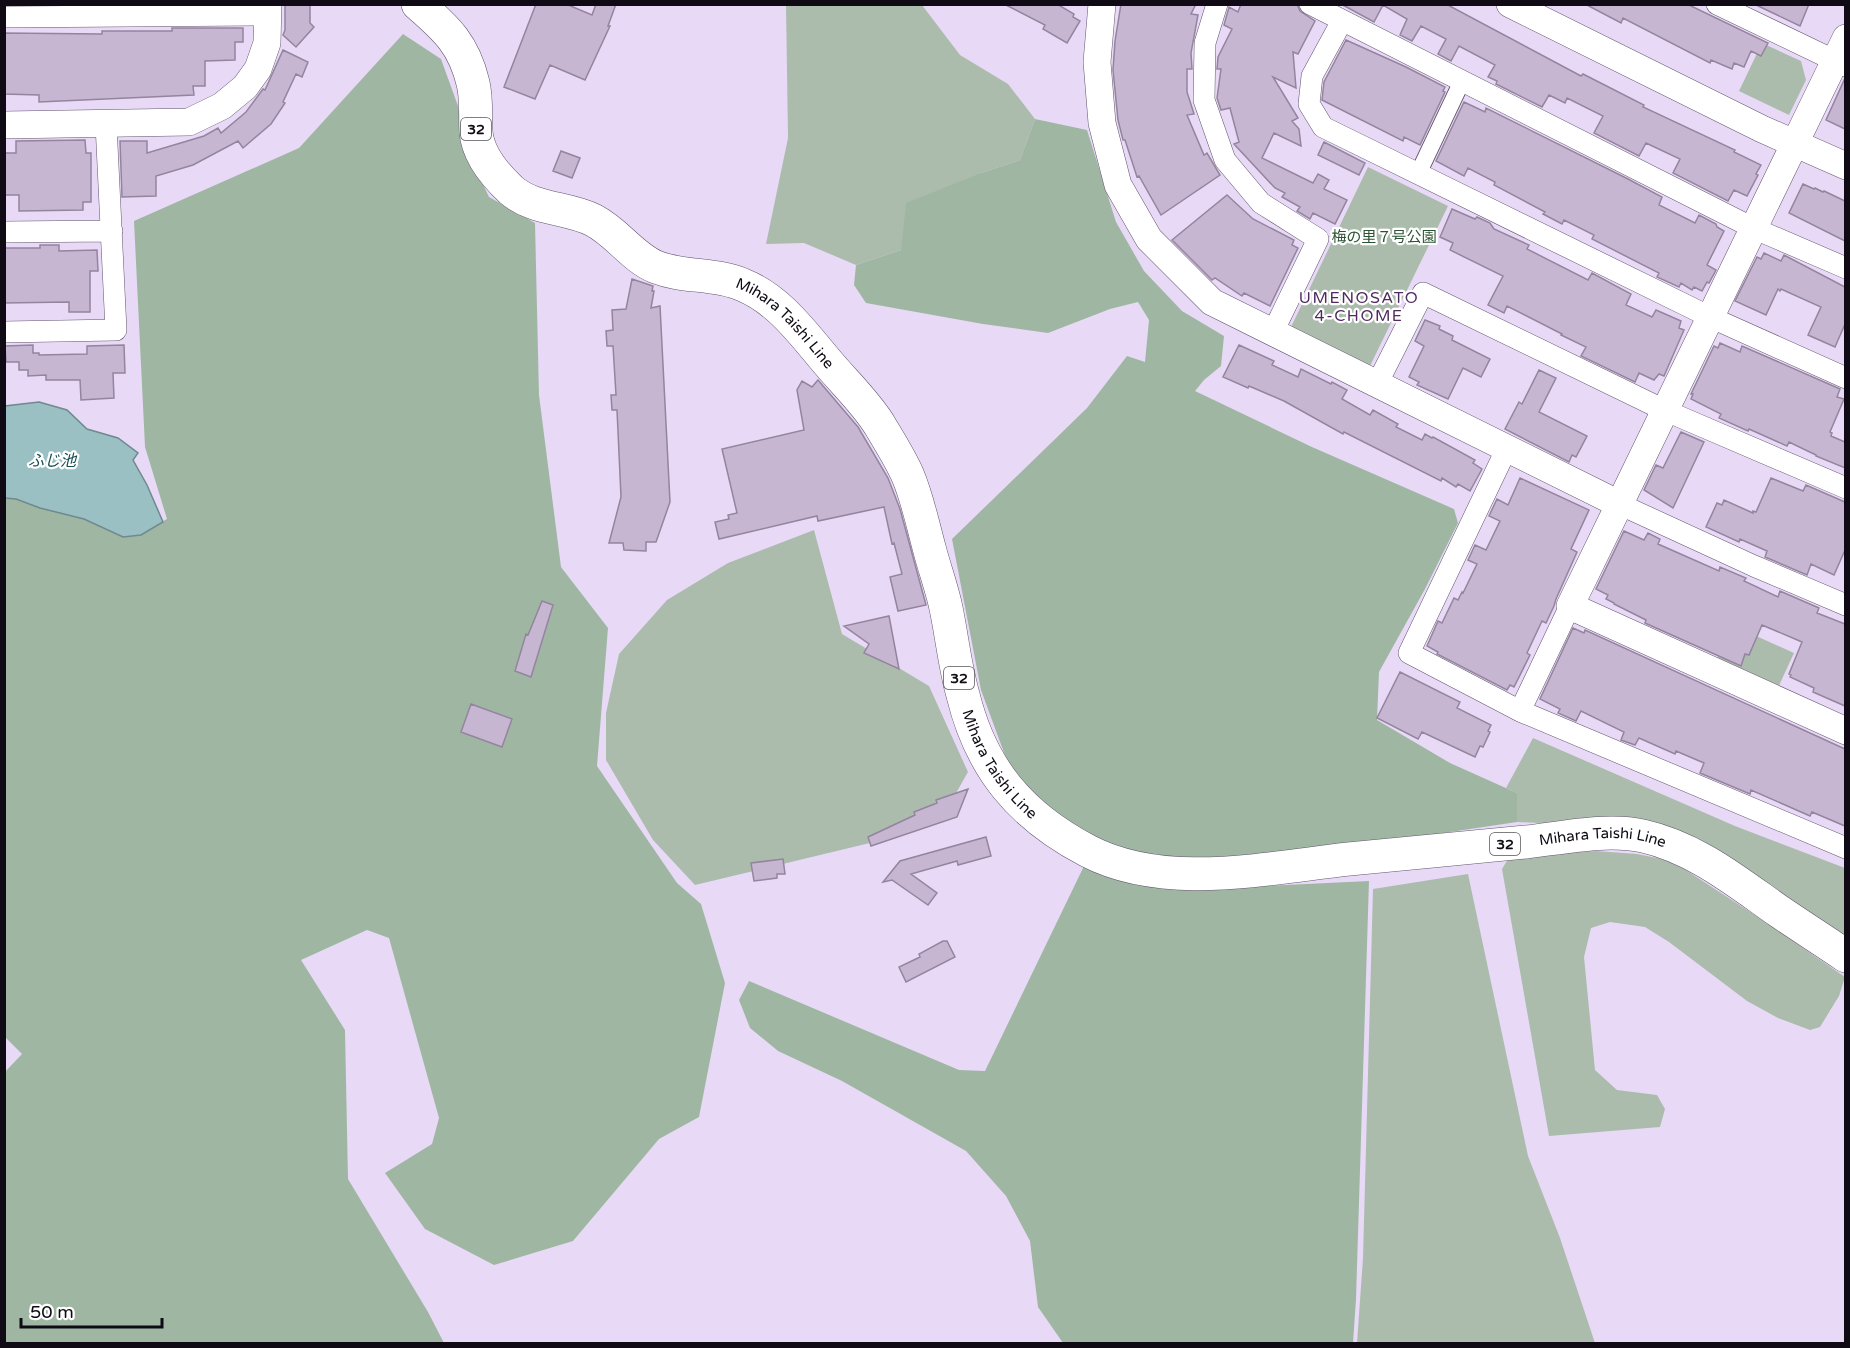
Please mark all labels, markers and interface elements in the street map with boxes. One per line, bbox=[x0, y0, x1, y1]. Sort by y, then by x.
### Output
road number: 32 bbox=[461, 118, 491, 140]
park label: 梅の里７号公園 bbox=[1331, 228, 1437, 246]
street label: Mihara Taishi Line bbox=[733, 274, 838, 372]
district label: UMENOSATO 4-CHOME bbox=[1299, 288, 1419, 326]
water label: ふじ池 bbox=[28, 451, 78, 471]
road number: 32 bbox=[944, 667, 974, 689]
street label: Mihara Taishi Line bbox=[958, 707, 1041, 823]
street label: Mihara Taishi Line bbox=[1538, 824, 1669, 851]
road number: 32 bbox=[1490, 833, 1520, 855]
scale bar bbox=[21, 1291, 162, 1329]
text: 50 m bbox=[30, 1301, 74, 1323]

